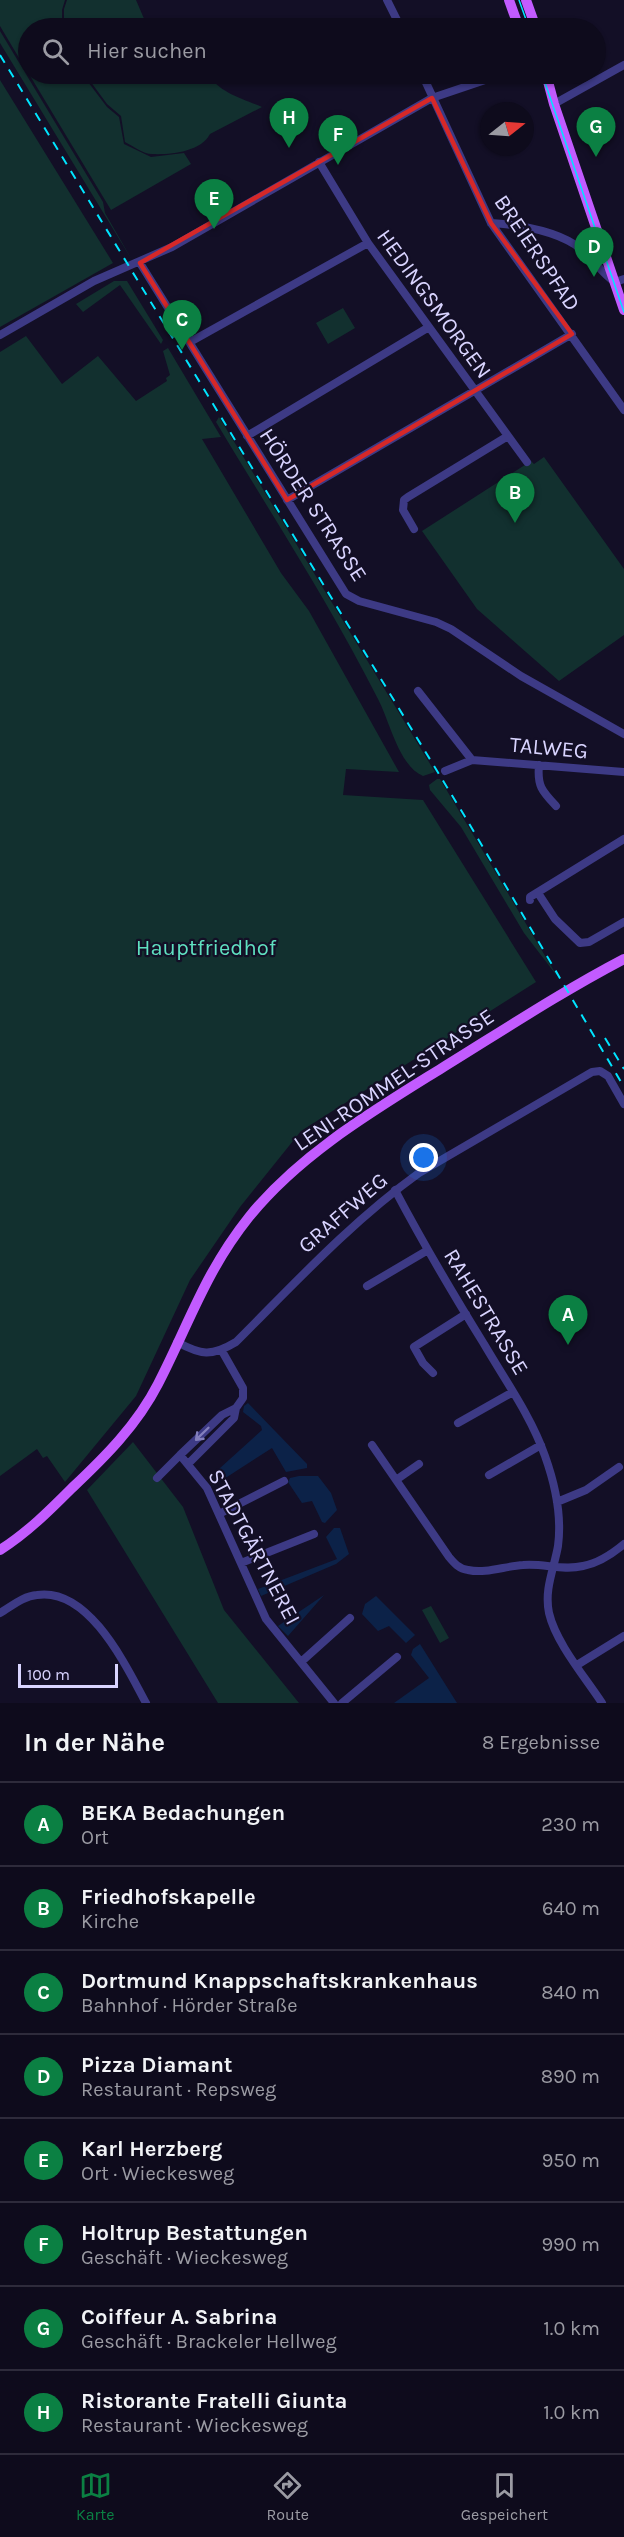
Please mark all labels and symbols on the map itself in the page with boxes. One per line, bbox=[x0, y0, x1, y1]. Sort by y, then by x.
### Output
pin: H bbox=[270, 98, 308, 148]
north arrow bbox=[480, 102, 534, 156]
pin: G bbox=[576, 108, 616, 157]
pin: F bbox=[318, 116, 358, 165]
pin: E bbox=[194, 180, 234, 229]
street label: BREIERSPFAD bbox=[489, 190, 585, 316]
street label: HEDINGSMORGEN bbox=[371, 224, 497, 384]
pin: D bbox=[574, 228, 614, 277]
pin: C bbox=[162, 300, 201, 350]
street label: HÖRDER STRASSE bbox=[254, 424, 372, 586]
pin: B bbox=[496, 474, 534, 523]
street label: TALWEG bbox=[509, 732, 589, 764]
park label: Hauptfriedhof bbox=[136, 935, 277, 961]
street label: LENI-ROMMEL-STRASSE bbox=[289, 1003, 499, 1157]
your location bbox=[409, 1143, 438, 1172]
street label: GRAFFWEG bbox=[293, 1167, 393, 1259]
street label: RAHESTRASSE bbox=[438, 1244, 534, 1380]
pin: A bbox=[548, 1296, 588, 1345]
one-way arrow bbox=[195, 1426, 210, 1441]
street label: STADTGÄRTNEREI bbox=[202, 1465, 306, 1629]
scale bar bbox=[18, 1661, 118, 1688]

